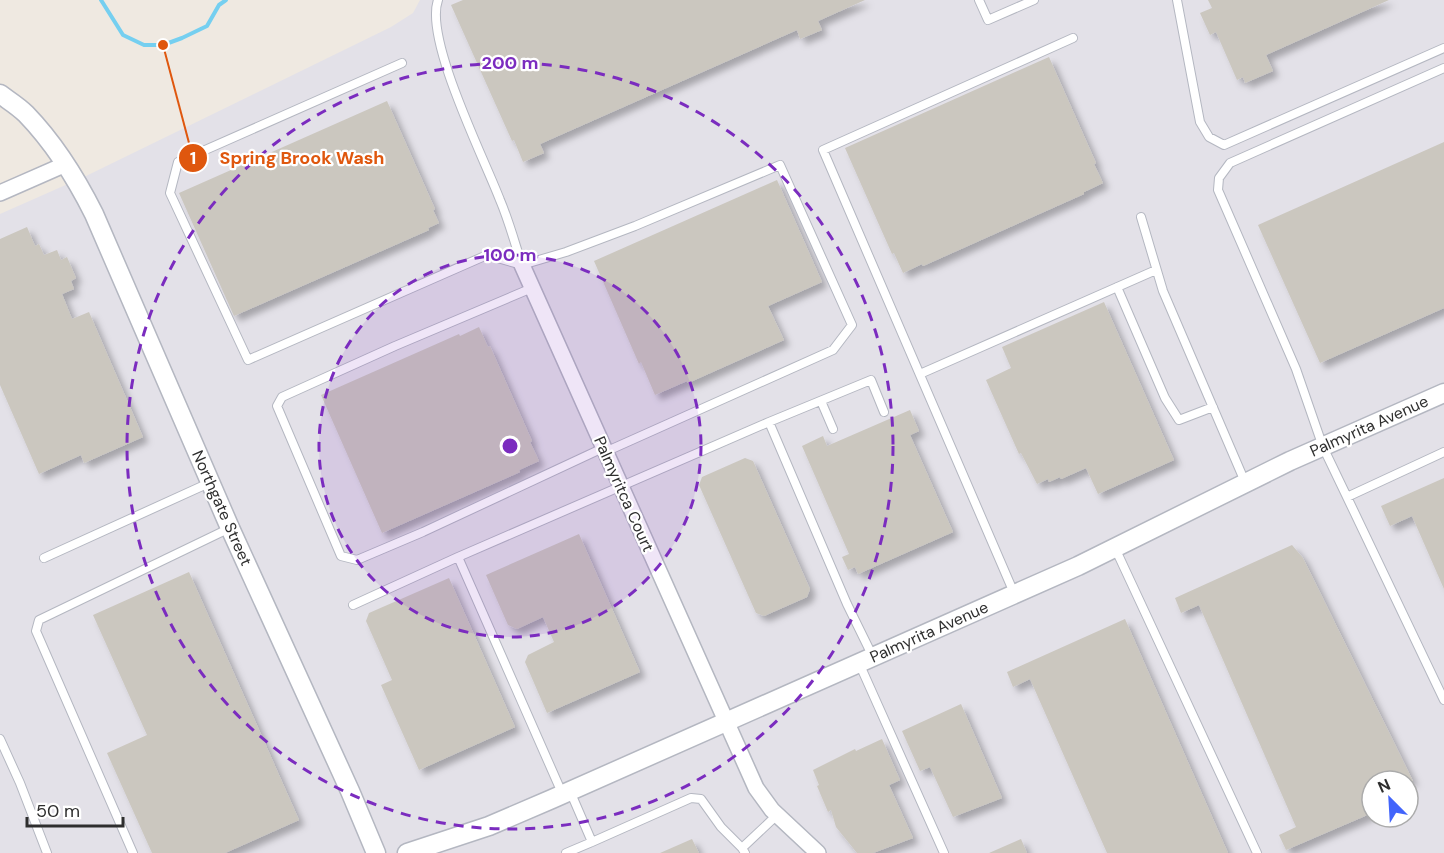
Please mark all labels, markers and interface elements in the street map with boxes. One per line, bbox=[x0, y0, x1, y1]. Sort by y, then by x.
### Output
text: 200 m bbox=[482, 51, 538, 75]
callout: Spring Brook Wash bbox=[178, 140, 397, 176]
text: 1 bbox=[190, 146, 196, 170]
text: Spring Brook Wash bbox=[220, 146, 384, 170]
text: 100 m bbox=[483, 243, 537, 267]
street label: Palmyrita Avenue bbox=[1307, 390, 1431, 462]
street label: Palmyritca Court bbox=[589, 433, 659, 555]
centre of rings bbox=[500, 436, 520, 456]
street label: Northgate Street bbox=[187, 447, 257, 569]
street label: Palmyrita Avenue bbox=[867, 596, 991, 668]
north arrow bbox=[1360, 769, 1420, 829]
text: N bbox=[1375, 774, 1394, 798]
scale bar bbox=[27, 790, 123, 828]
text: 50 m bbox=[36, 799, 80, 823]

